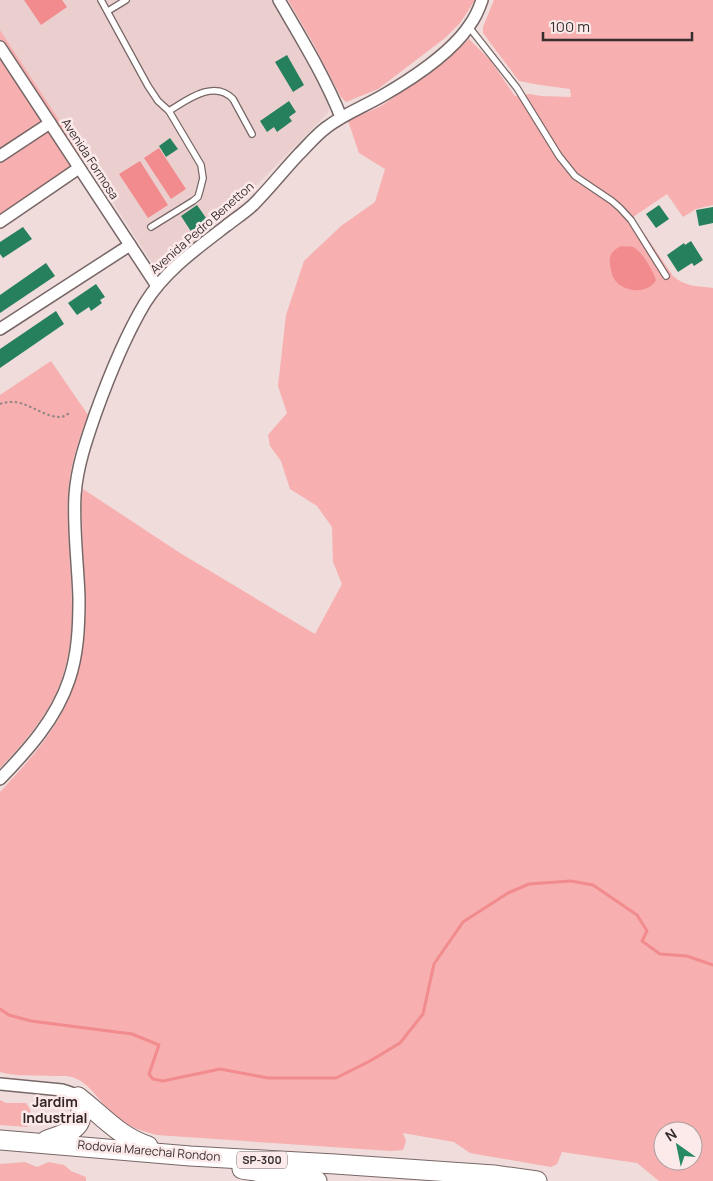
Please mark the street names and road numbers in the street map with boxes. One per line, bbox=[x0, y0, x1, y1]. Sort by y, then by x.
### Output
street label: Avenida Formosa bbox=[58, 115, 123, 203]
street label: Avenida Pedro Benetton bbox=[146, 178, 257, 277]
street label: Rodovia Marechal Rondon bbox=[77, 1136, 221, 1165]
road number: SP-300 bbox=[237, 1152, 287, 1168]

